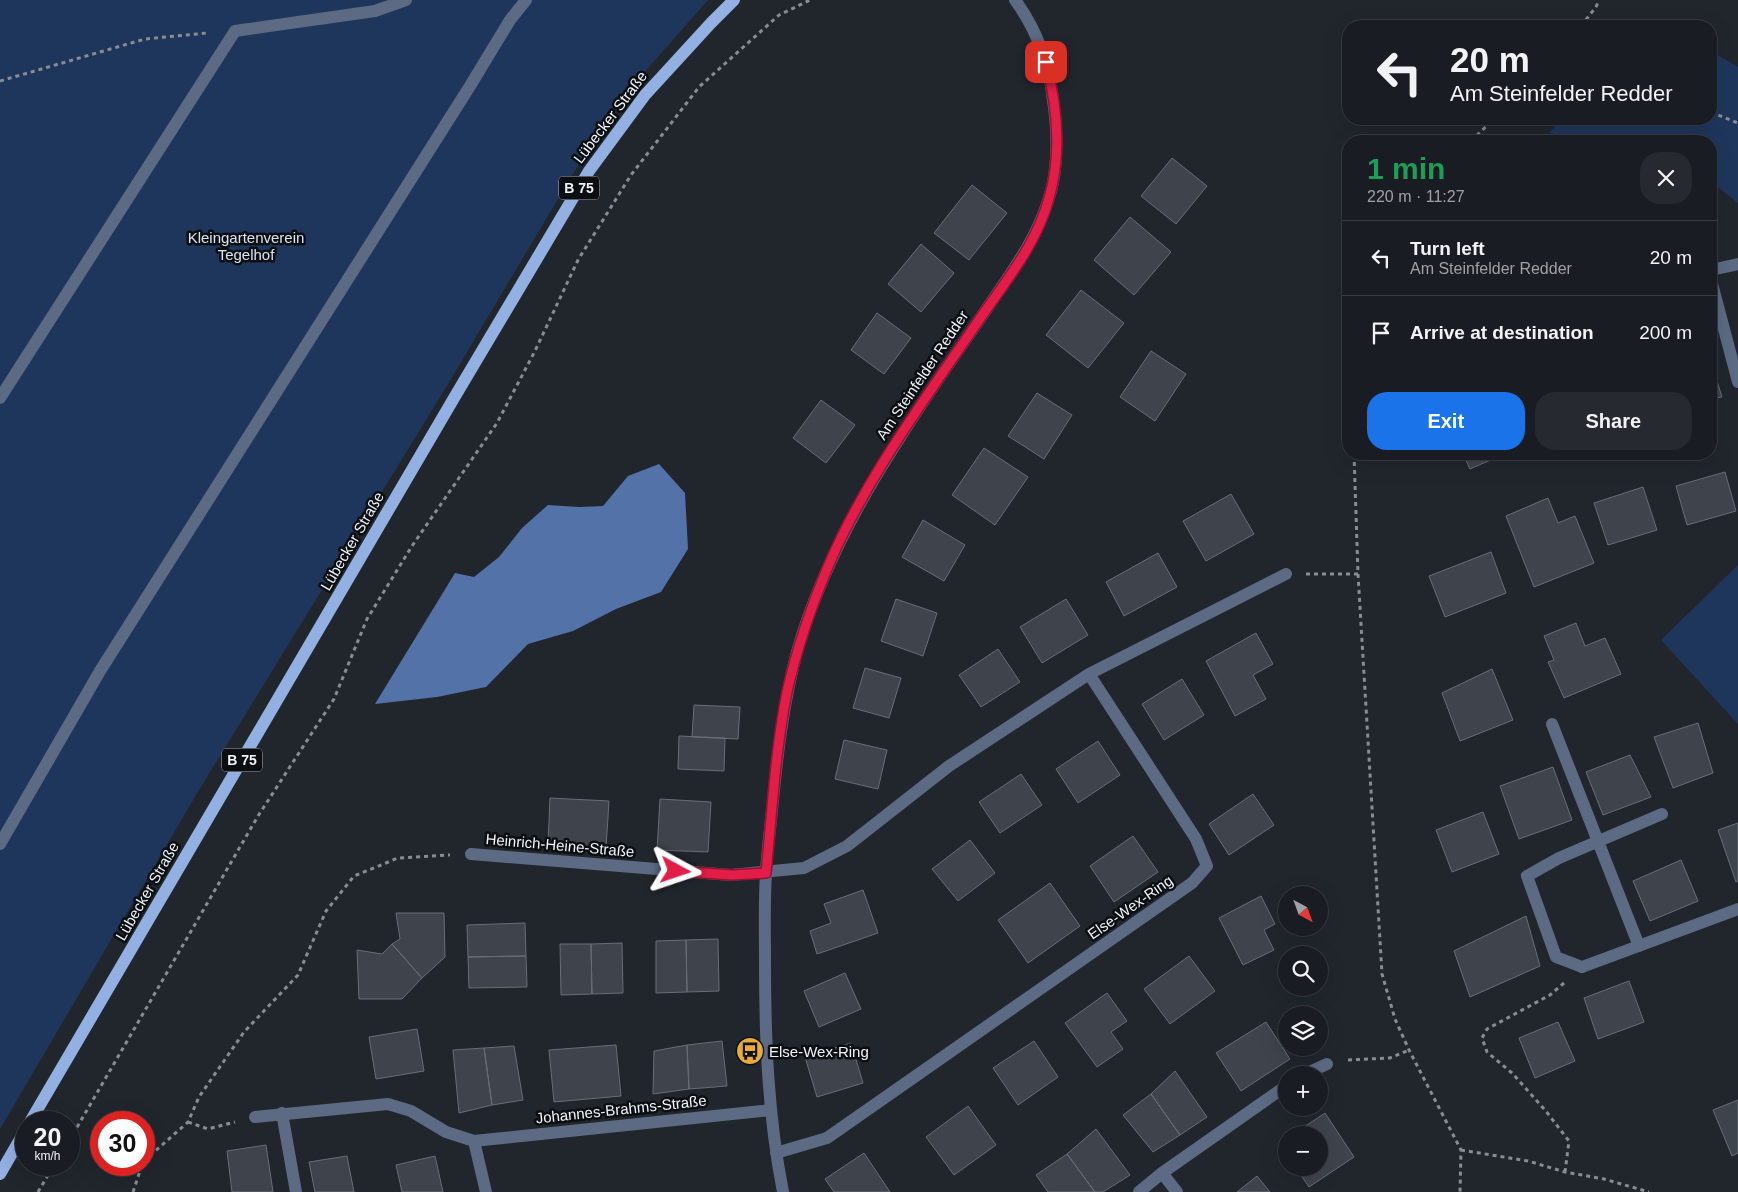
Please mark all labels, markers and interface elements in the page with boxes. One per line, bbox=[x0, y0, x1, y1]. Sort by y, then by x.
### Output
icon: left bbox=[1367, 40, 1432, 105]
text: 20 m bbox=[1450, 40, 1530, 79]
pin bbox=[1025, 41, 1067, 83]
icon: arrive bbox=[1032, 48, 1060, 76]
street label: Lübecker Straße bbox=[570, 68, 650, 166]
text: Am Steinfelder Redder bbox=[1450, 81, 1673, 106]
text: 1 min bbox=[1367, 152, 1445, 185]
button: close bbox=[1640, 152, 1692, 204]
road number: B 75 bbox=[559, 177, 599, 200]
text: 220 m · 11:27 bbox=[1367, 188, 1465, 205]
park label: Kleingartenverein Tegelhof bbox=[188, 229, 304, 263]
text: Turn left bbox=[1410, 238, 1485, 259]
icon: left bbox=[1367, 244, 1395, 272]
text: 20 m bbox=[1650, 247, 1692, 268]
text: Am Steinfelder Redder bbox=[1410, 260, 1572, 277]
street label: Am Steinfelder Redder bbox=[873, 307, 971, 443]
icon: arrive bbox=[1367, 319, 1395, 347]
text: Arrive at destination bbox=[1410, 322, 1594, 343]
text: 200 m bbox=[1639, 322, 1692, 343]
button: Exit bbox=[1367, 392, 1525, 450]
button: Share bbox=[1535, 392, 1692, 450]
street label: Lübecker Straße bbox=[317, 489, 387, 593]
road number: B 75 bbox=[222, 748, 262, 772]
street label: Heinrich-Heine-Straße bbox=[485, 830, 635, 860]
street label: Lübecker Straße bbox=[112, 839, 182, 943]
position arrow bbox=[649, 844, 701, 896]
street label: Else-Wex-Ring bbox=[1084, 871, 1176, 943]
north arrow bbox=[1278, 886, 1328, 936]
map controls bbox=[1278, 886, 1328, 1176]
button: search bbox=[1278, 946, 1328, 996]
button: layers bbox=[1278, 1006, 1328, 1056]
bus stop icon: Else-Wex-Ring bbox=[735, 1036, 765, 1066]
place label: Else-Wex-Ring bbox=[769, 1043, 869, 1060]
button: + bbox=[1278, 1066, 1328, 1116]
street label: Johannes-Brahms-Straße bbox=[535, 1092, 707, 1126]
speed limit sign: 30 bbox=[90, 1111, 155, 1176]
text: 20 bbox=[34, 1123, 61, 1151]
button: − bbox=[1278, 1126, 1328, 1176]
text: km/h bbox=[34, 1149, 61, 1163]

